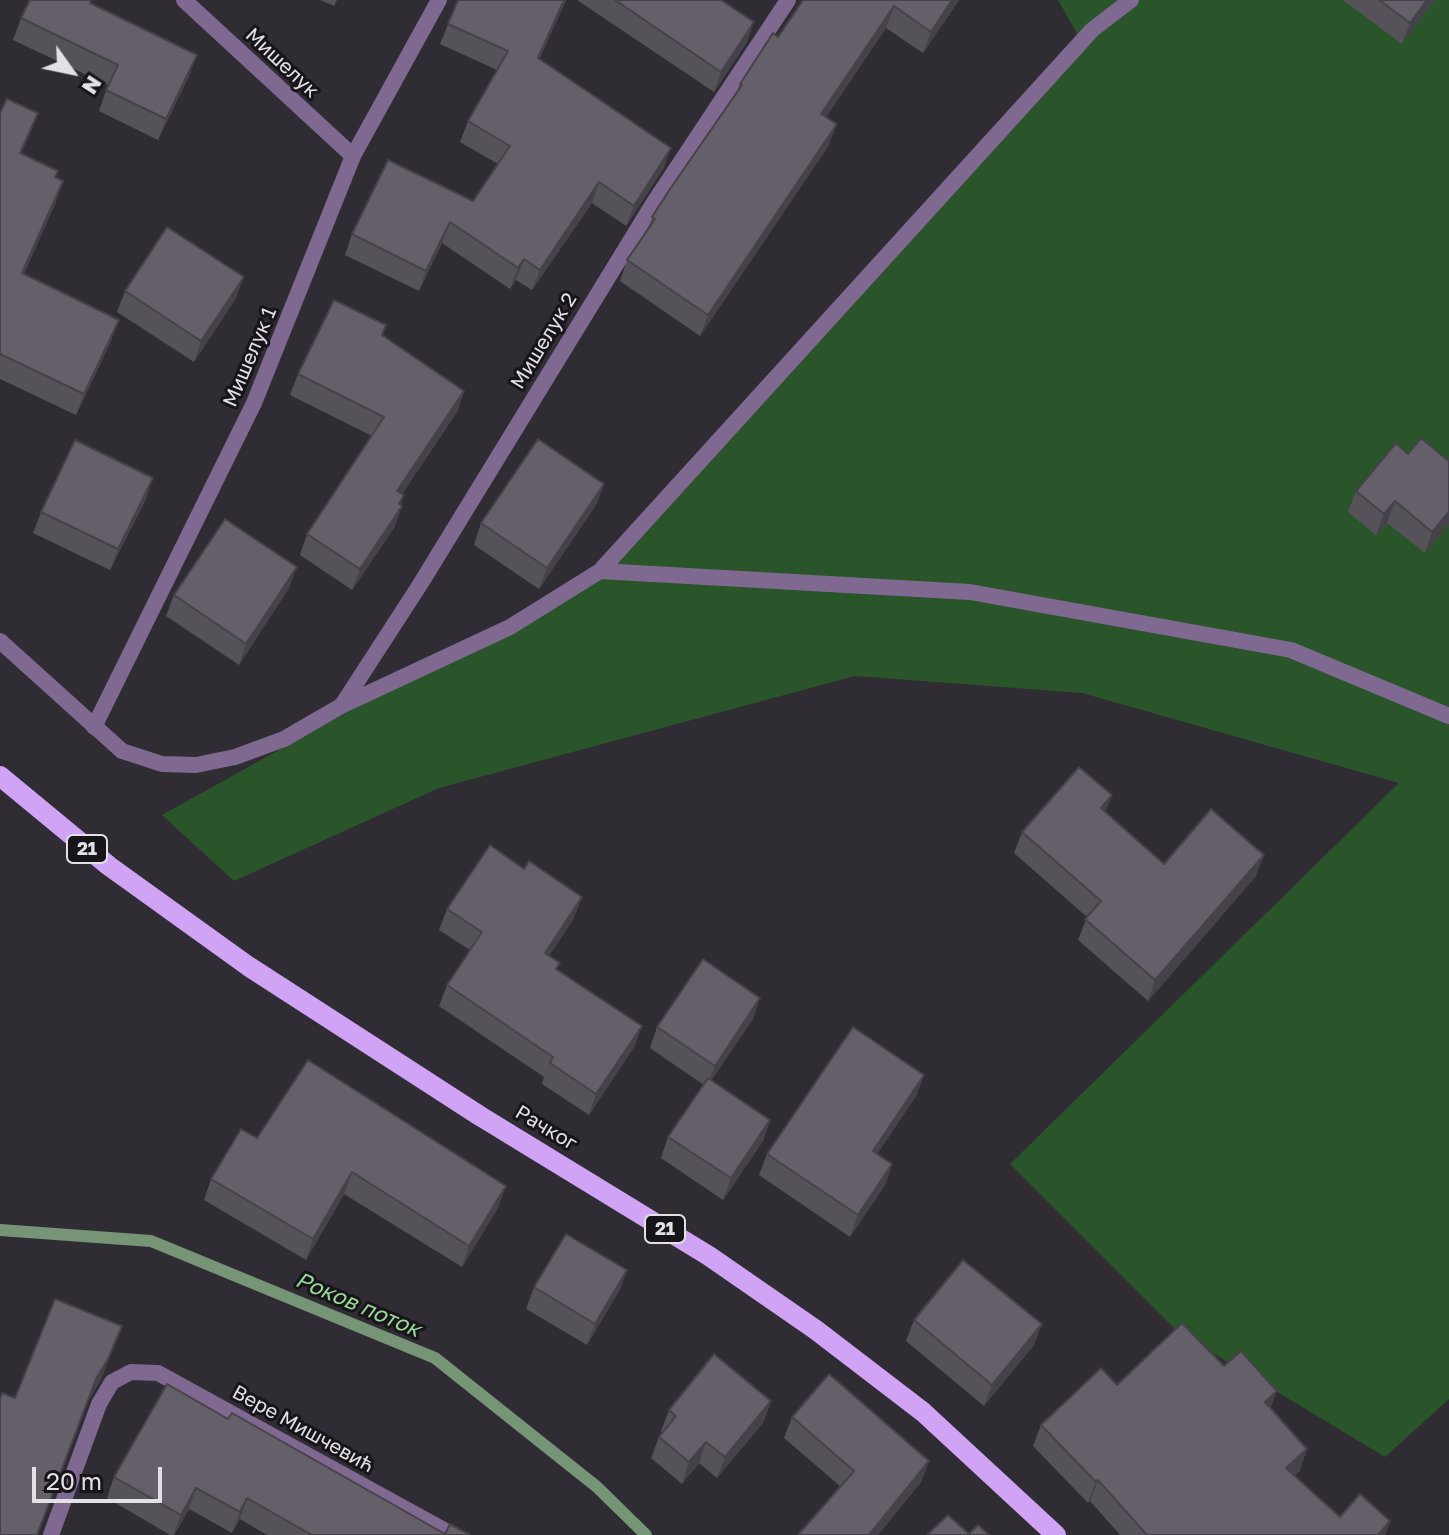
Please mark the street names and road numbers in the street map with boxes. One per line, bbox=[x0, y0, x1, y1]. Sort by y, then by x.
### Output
street label: Мишелук bbox=[240, 23, 324, 103]
street label: Мишелук 2 bbox=[506, 289, 582, 393]
street label: Мишелук 1 bbox=[218, 303, 282, 411]
road number: 21 bbox=[67, 835, 107, 863]
street label: Рачког bbox=[511, 1100, 581, 1156]
road number: 21 bbox=[645, 1215, 685, 1243]
street label: Вере Мишчевић bbox=[228, 1380, 378, 1478]

